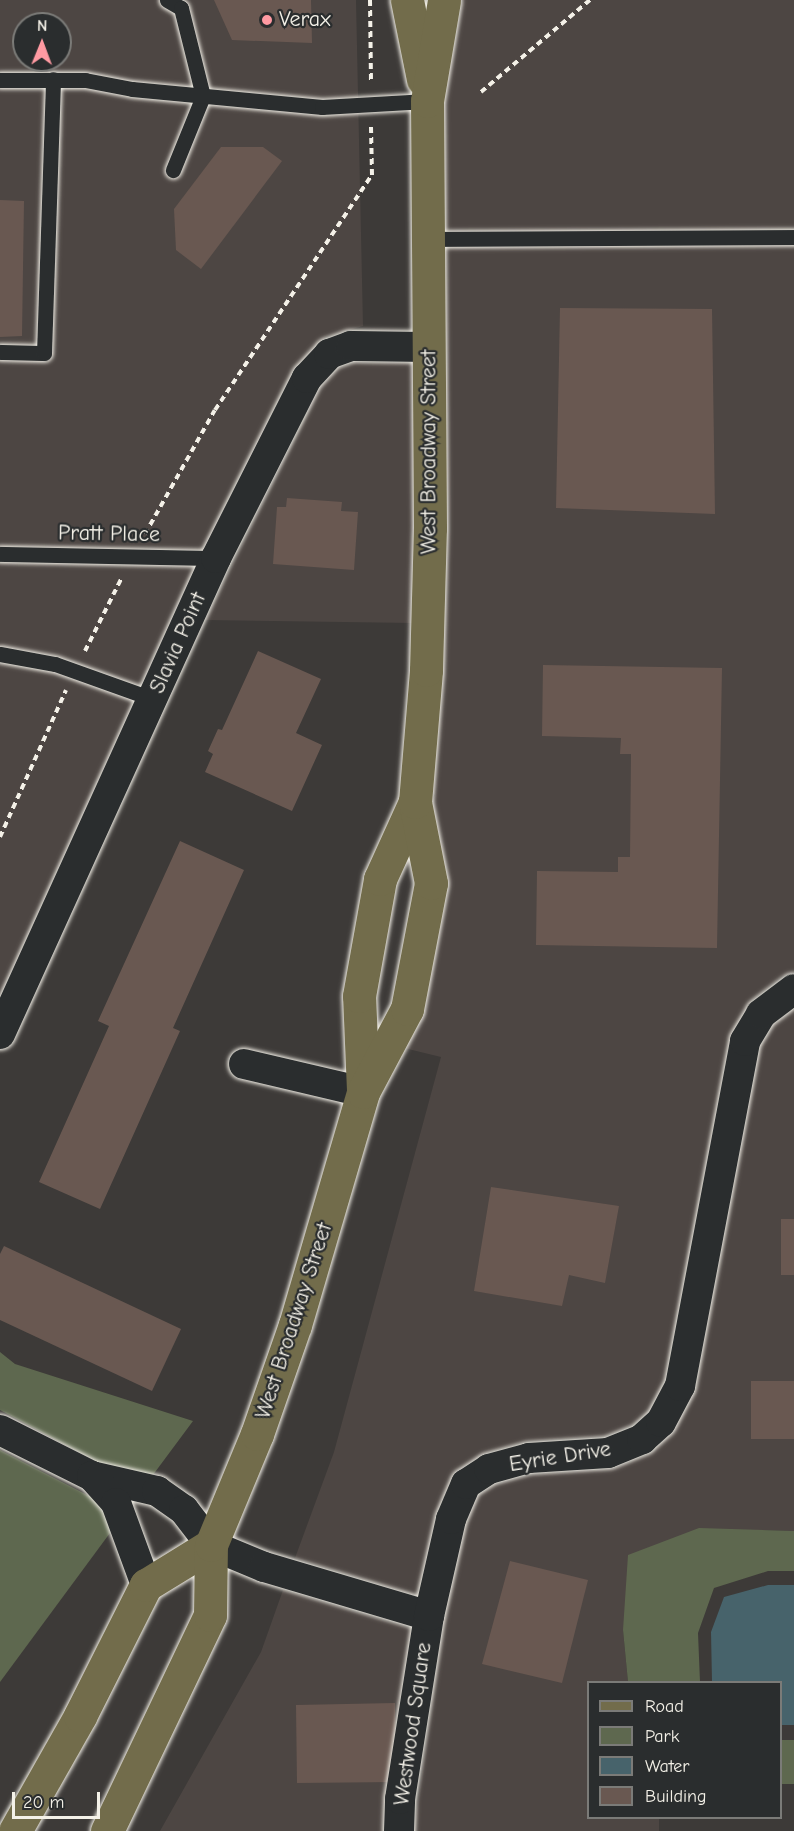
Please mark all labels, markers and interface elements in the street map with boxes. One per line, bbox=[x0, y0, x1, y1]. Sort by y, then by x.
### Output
place label: Verax bbox=[279, 7, 331, 33]
north arrow bbox=[12, 12, 72, 72]
marker: Verax bbox=[260, 13, 274, 27]
text: N bbox=[37, 17, 48, 35]
street label: West Broadway Street bbox=[416, 350, 442, 554]
street label: Pratt Place bbox=[58, 520, 160, 548]
street label: Slavia Point bbox=[144, 588, 212, 698]
street label: West Broadway Street bbox=[250, 1220, 338, 1422]
street label: Eyrie Drive bbox=[507, 1436, 613, 1478]
street label: Westwood Square bbox=[388, 1641, 438, 1807]
legend bbox=[587, 1681, 782, 1819]
text: Road bbox=[645, 1696, 684, 1717]
text: Park bbox=[645, 1726, 679, 1747]
text: Water bbox=[645, 1756, 689, 1777]
scale bar bbox=[15, 1780, 104, 1818]
text: Building bbox=[645, 1786, 707, 1807]
text: 20 m bbox=[23, 1792, 64, 1813]

